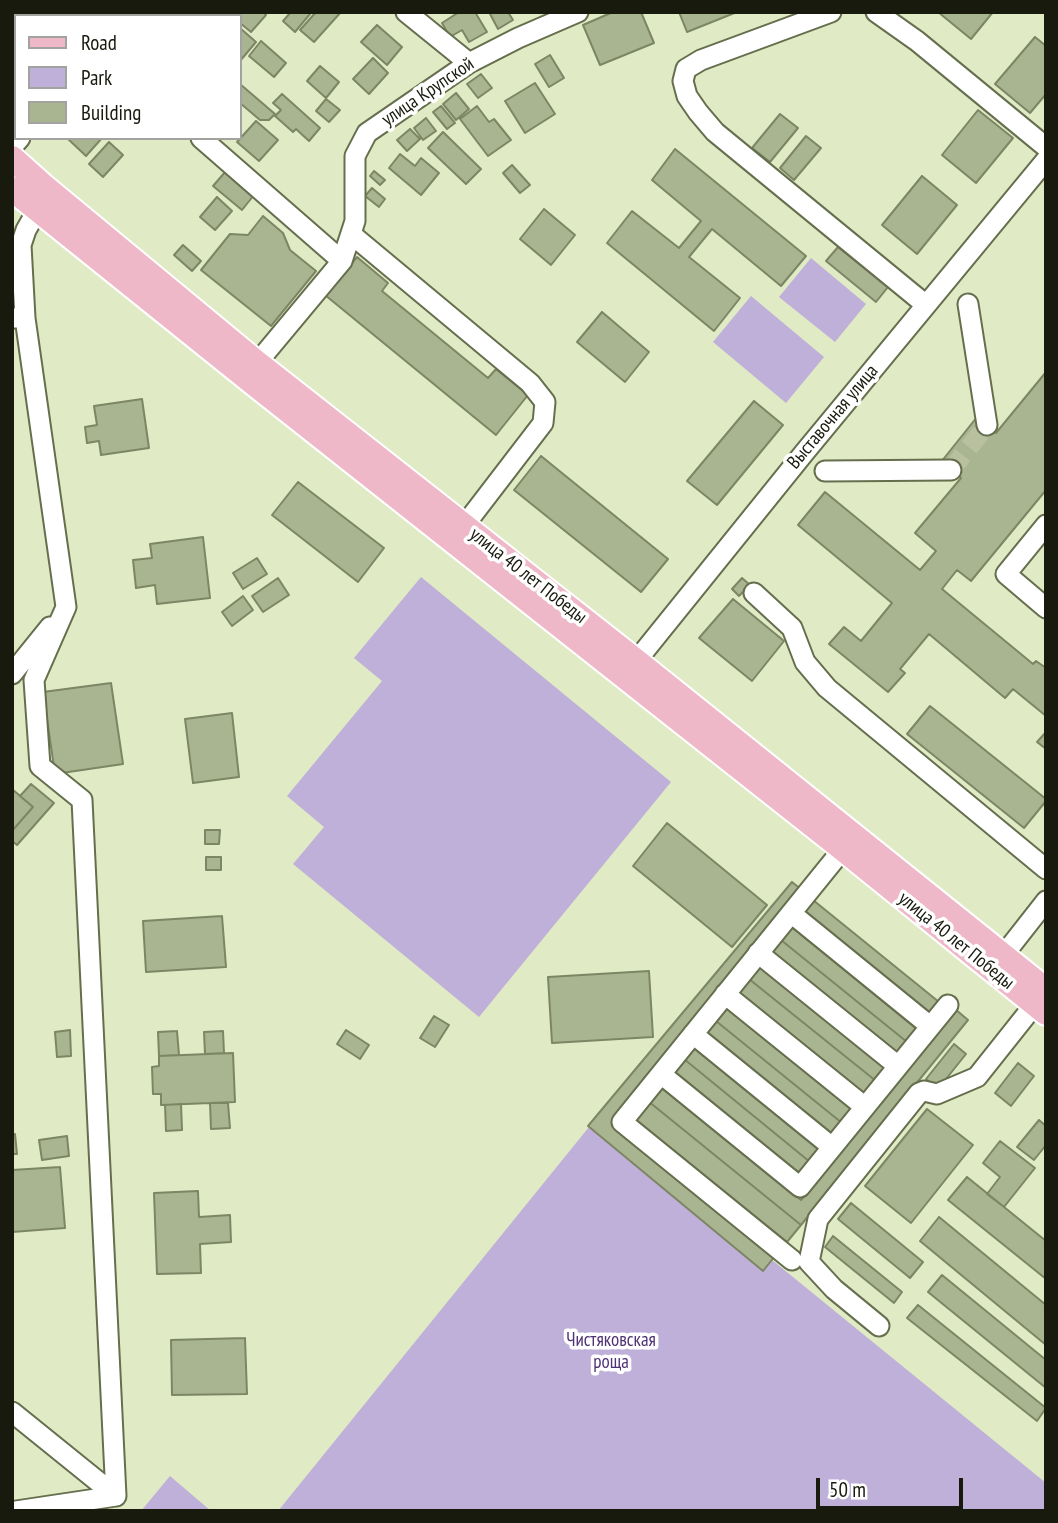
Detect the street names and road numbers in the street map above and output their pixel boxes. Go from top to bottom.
street label: улица Крупской [378,53,478,131]
street label: Выставочная улица [783,360,883,474]
street label: улица 40 лет Победы [465,523,591,629]
street label: улица 40 лет Победы [894,887,1018,995]

